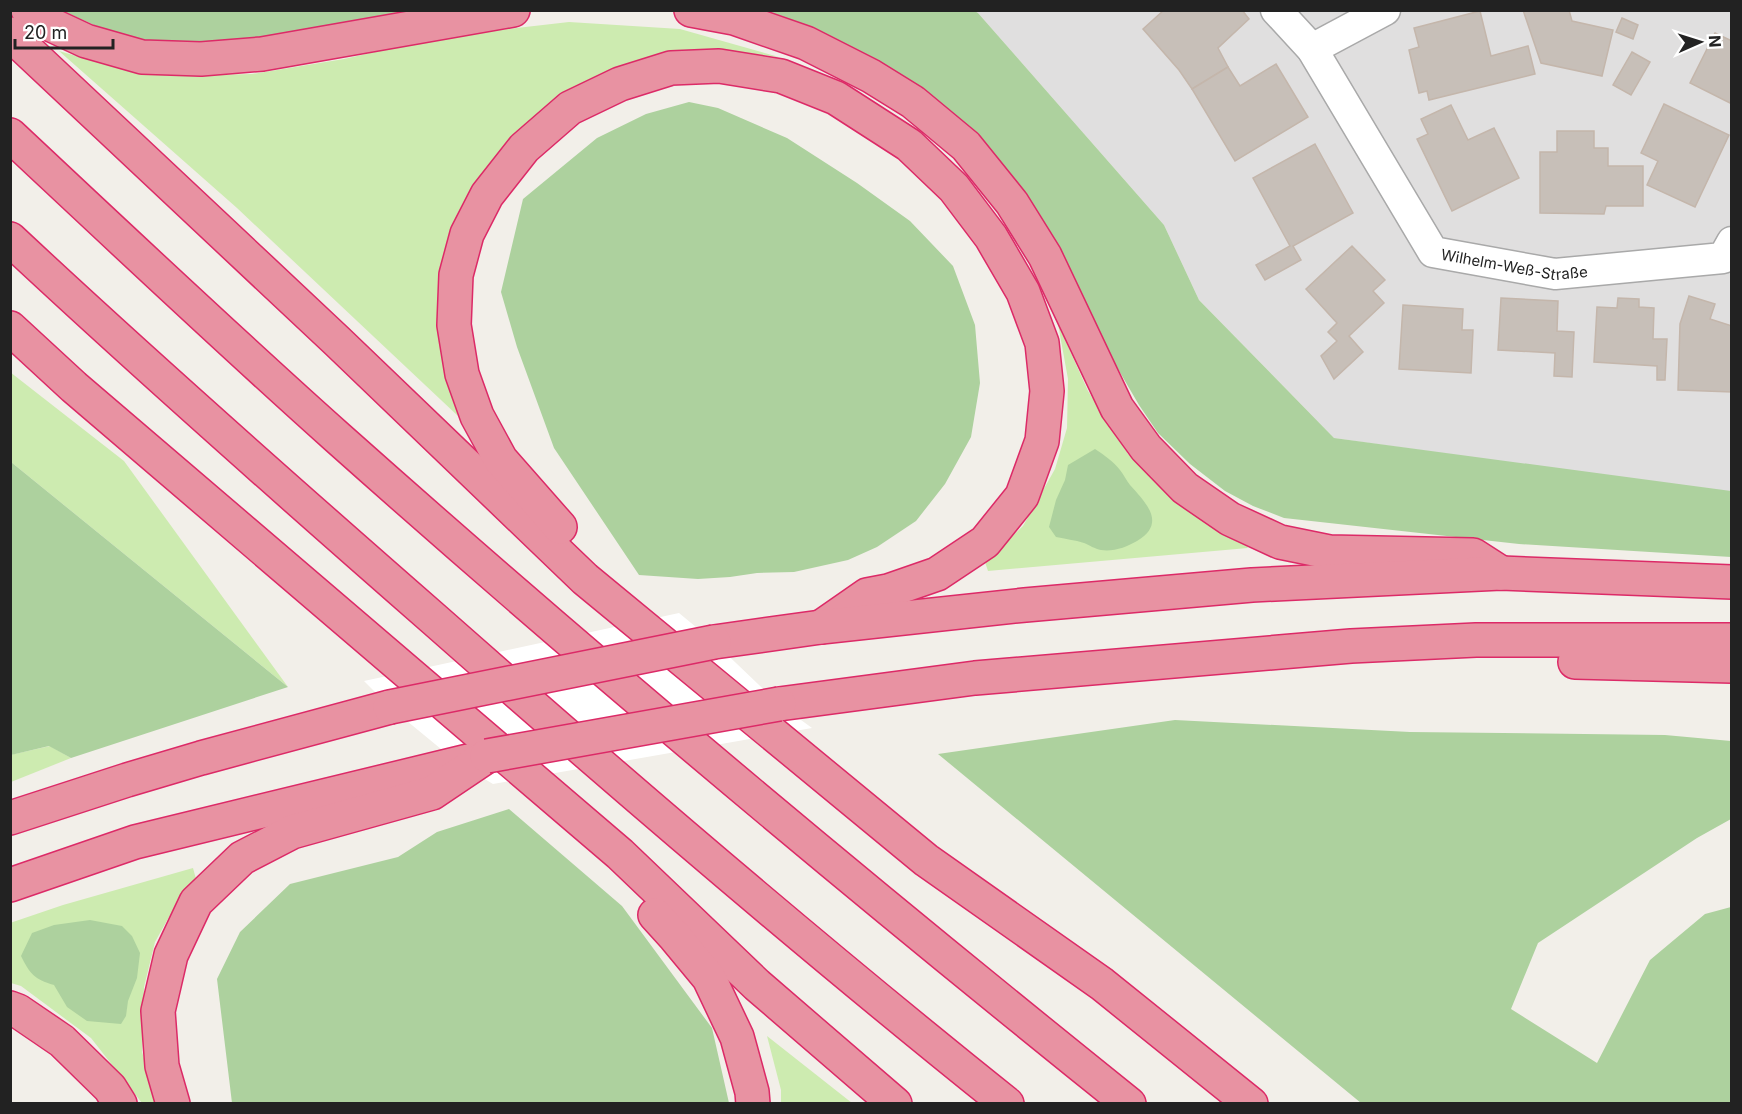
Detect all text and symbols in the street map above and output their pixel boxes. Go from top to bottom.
scale bar [15,12,112,50]
north arrow [1670,12,1730,72]
text: 20 m [24,22,67,43]
text: N [1705,35,1725,48]
street label: Wilhelm-Weß-Straße [1440,244,1588,283]

